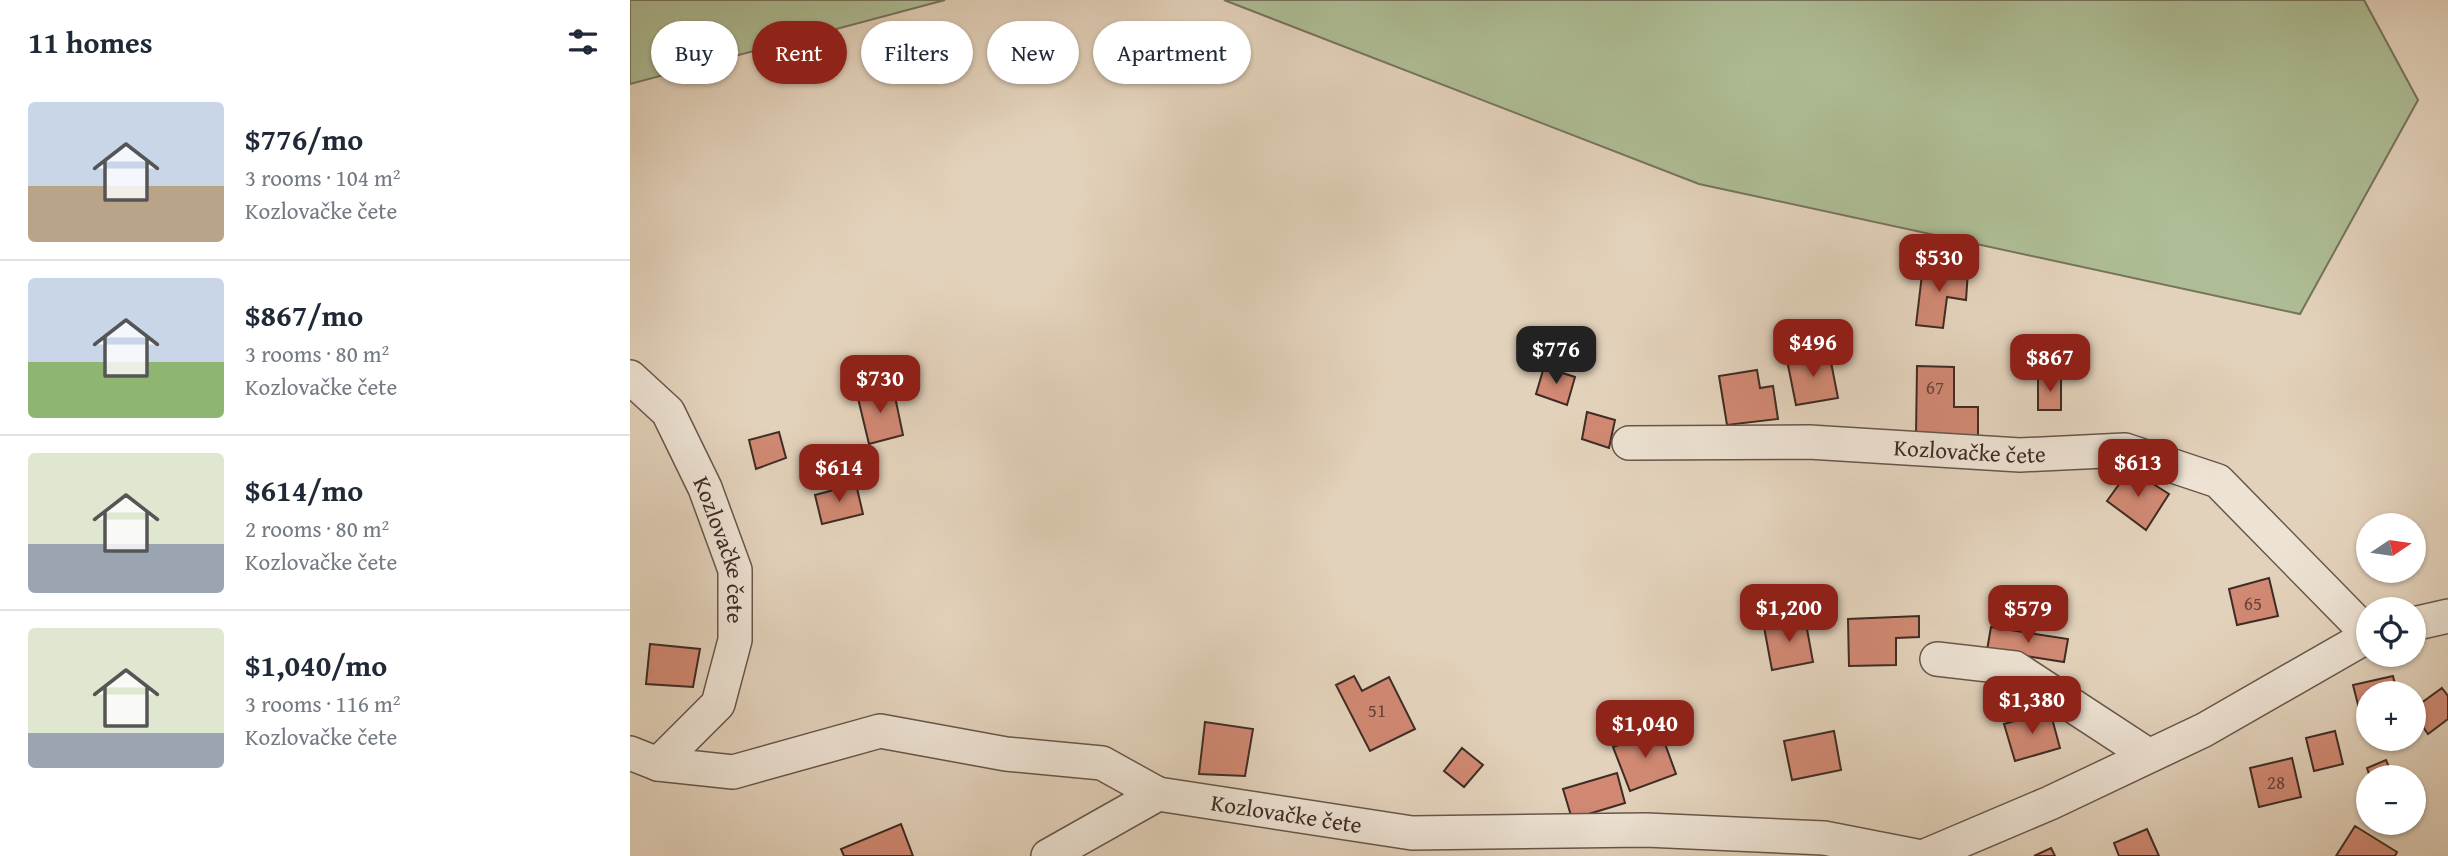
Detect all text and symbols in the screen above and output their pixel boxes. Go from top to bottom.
text: 11 homes [28,20,153,64]
chip: Buy [651,21,738,84]
chip: Rent [752,21,847,84]
chip: Filters [861,21,973,84]
chip: New [987,21,1079,84]
chip: Apartment [1093,21,1251,84]
icon: filters [564,23,602,61]
text: $776/mo [245,117,363,161]
icon: home [84,130,168,214]
text: 3 rooms · 104 m² [245,161,400,194]
text: Kozlovačke čete [245,194,397,227]
pin: $530 [1898,234,1980,294]
text: $530 [1915,240,1963,273]
text: $867/mo [245,293,363,337]
icon: home [84,306,168,390]
pin: $496 [1772,320,1854,379]
text: $496 [1789,325,1837,358]
pin: $776 [1515,326,1597,386]
text: $776 [1532,332,1580,365]
pin: $867 [2009,334,2091,394]
text: 3 rooms · 80 m² [245,337,389,370]
text: $867 [2026,340,2074,373]
pin: $730 [839,356,921,415]
text: $730 [856,361,904,394]
text: Kozlovačke čete [245,370,397,403]
house number: 67 [1926,373,1944,401]
street label: Kozlovačke čete [1893,430,2046,471]
pin: $613 [2097,440,2179,499]
pin: $614 [798,444,880,504]
text: $613 [2114,445,2162,478]
text: $614 [815,450,863,483]
text: $614/mo [245,468,363,512]
street label: Kozlovačke čete [686,470,752,624]
icon: home [84,481,168,565]
text: 2 rooms · 80 m² [245,512,389,545]
north arrow [2356,513,2426,583]
map controls [2356,513,2426,835]
text: Kozlovačke čete [245,545,397,578]
pin: $1,200 [1732,584,1846,644]
pin: $579 [1987,586,2069,645]
house number: 65 [2244,589,2262,617]
text: $1,200 [1756,590,1822,623]
text: $579 [2004,591,2052,624]
button: locate [2356,597,2426,667]
text: $1,040/mo [245,643,387,687]
icon: home [84,656,168,740]
pin: $1,380 [1975,676,2089,736]
button: + [2356,681,2426,751]
text: $1,380 [1999,682,2065,715]
text: 3 rooms · 116 m² [245,687,400,720]
house number: 51 [1368,696,1386,724]
pin: $1,040 [1588,700,1702,760]
text: $1,040 [1612,706,1678,739]
text: Kozlovačke čete [245,720,397,753]
button: − [2356,765,2426,835]
house number: 28 [2267,768,2285,796]
street label: Kozlovačke čete [1209,785,1364,841]

